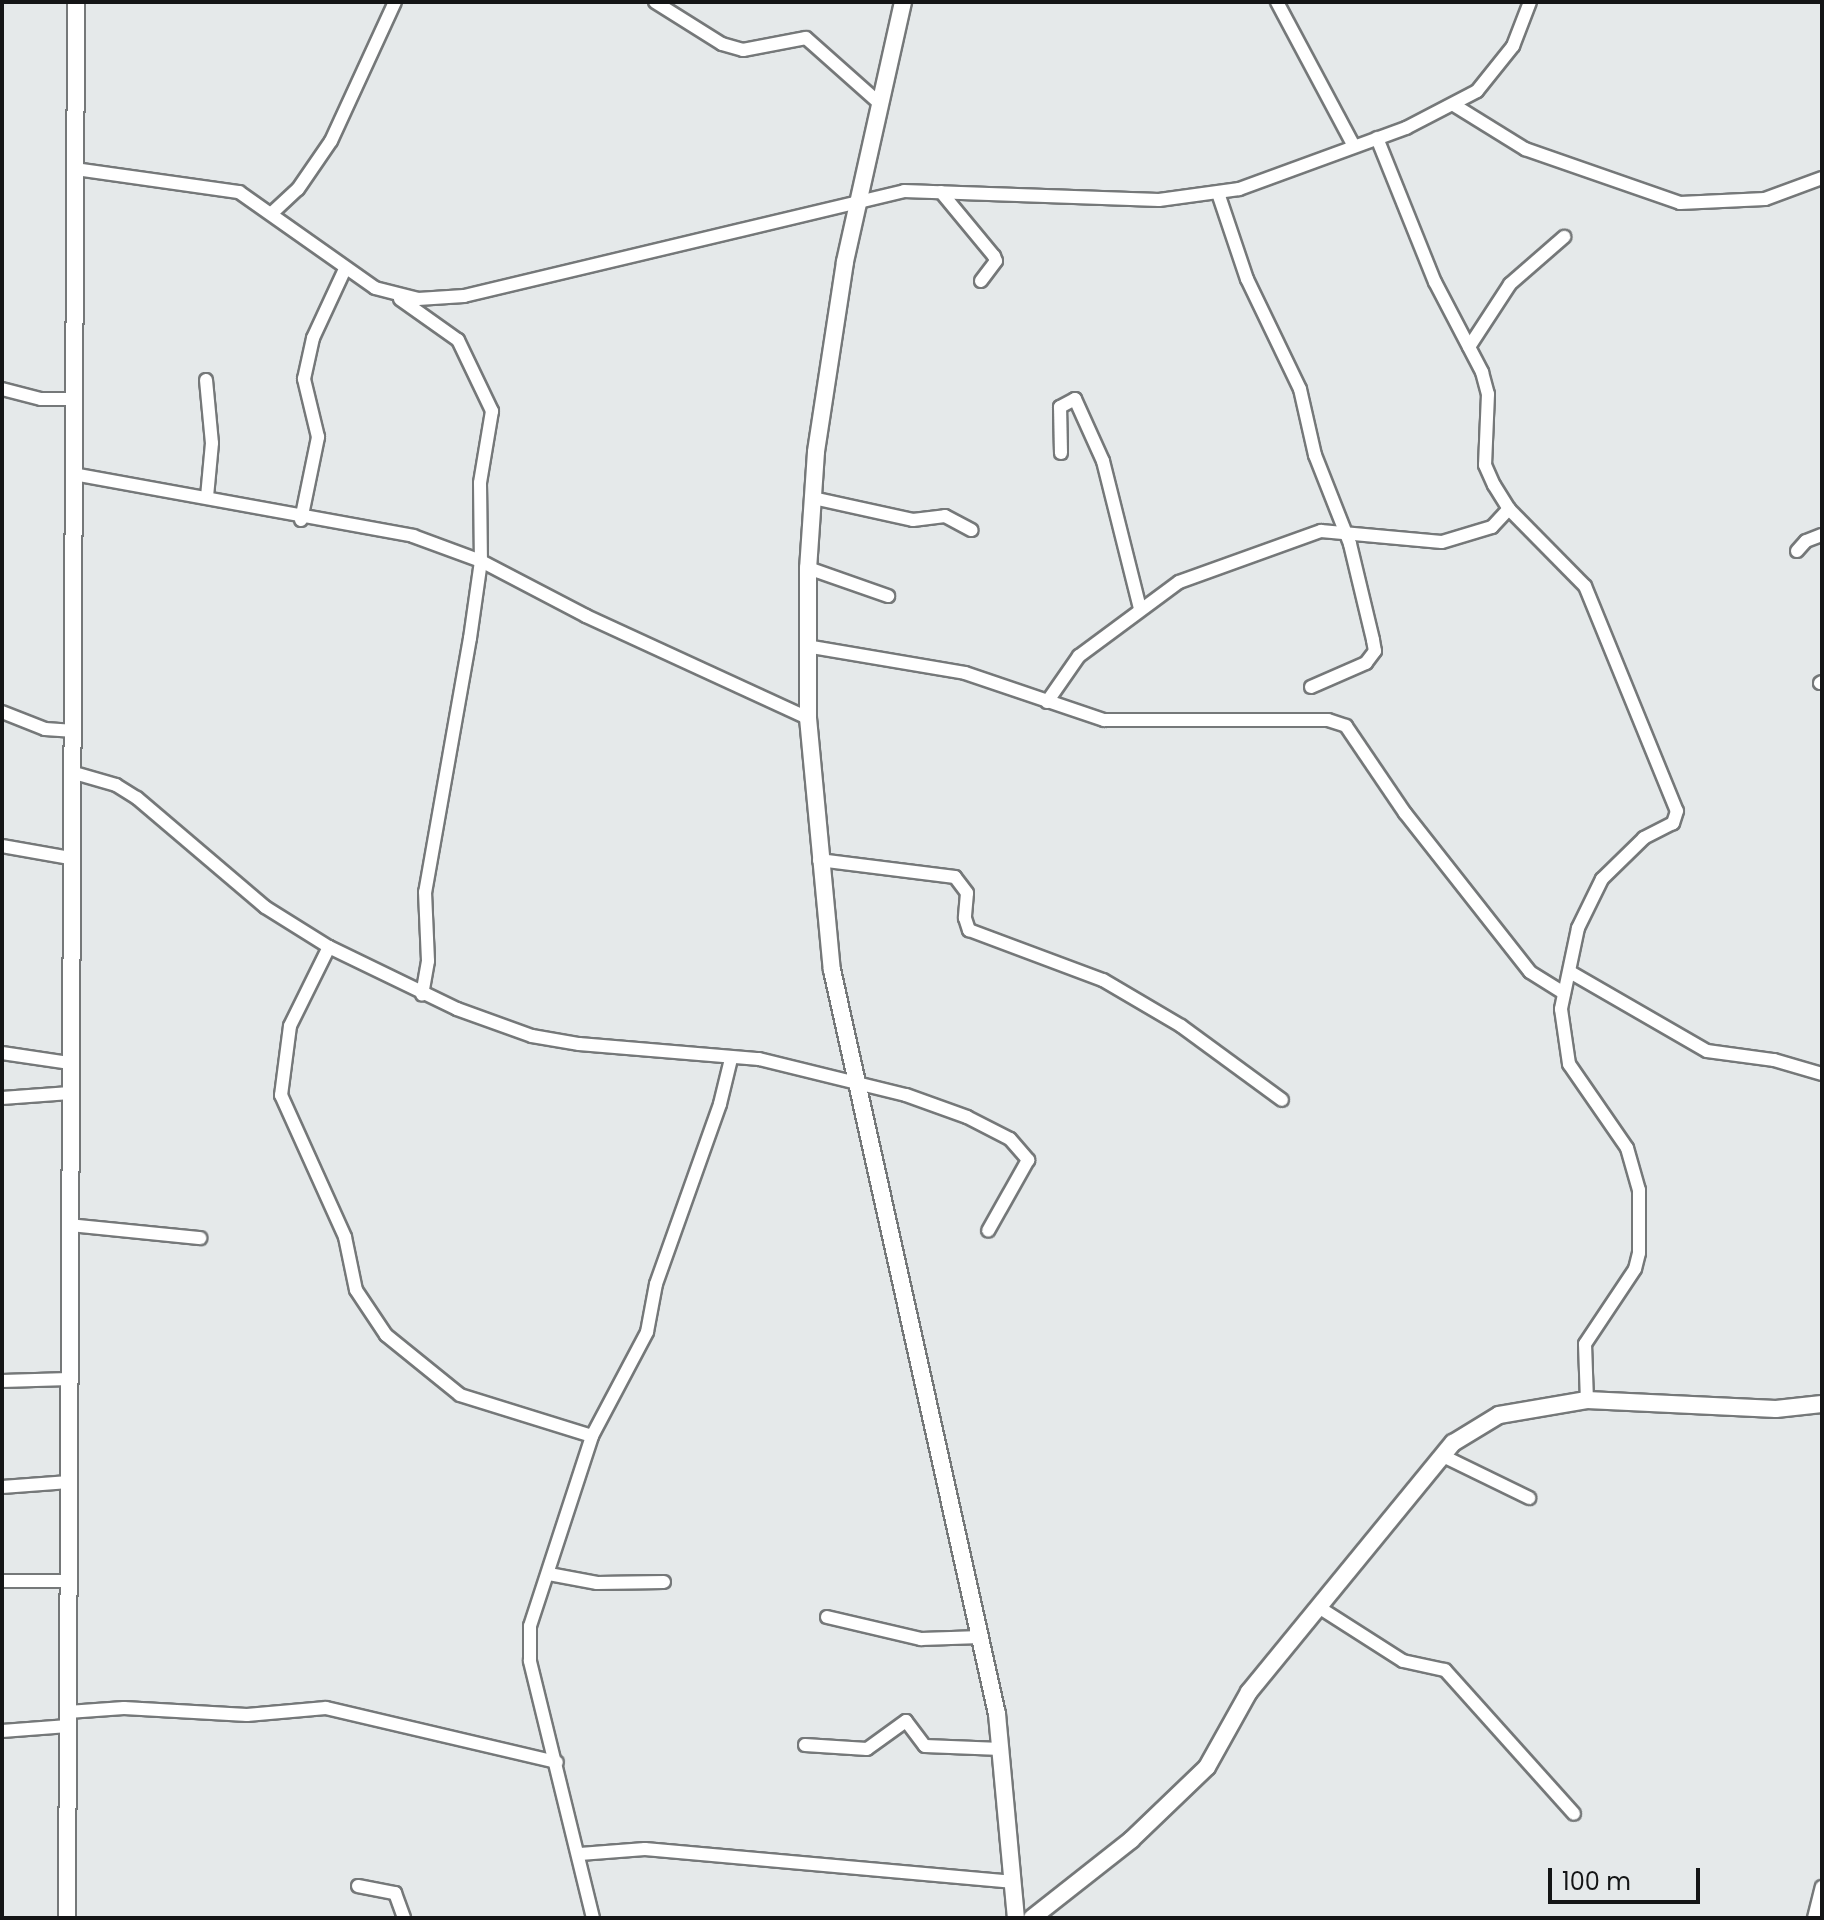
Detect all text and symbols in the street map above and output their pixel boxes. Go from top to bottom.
scale bar [1552,1852,1704,1902]
text: 100 m [1562,1865,1631,1898]

